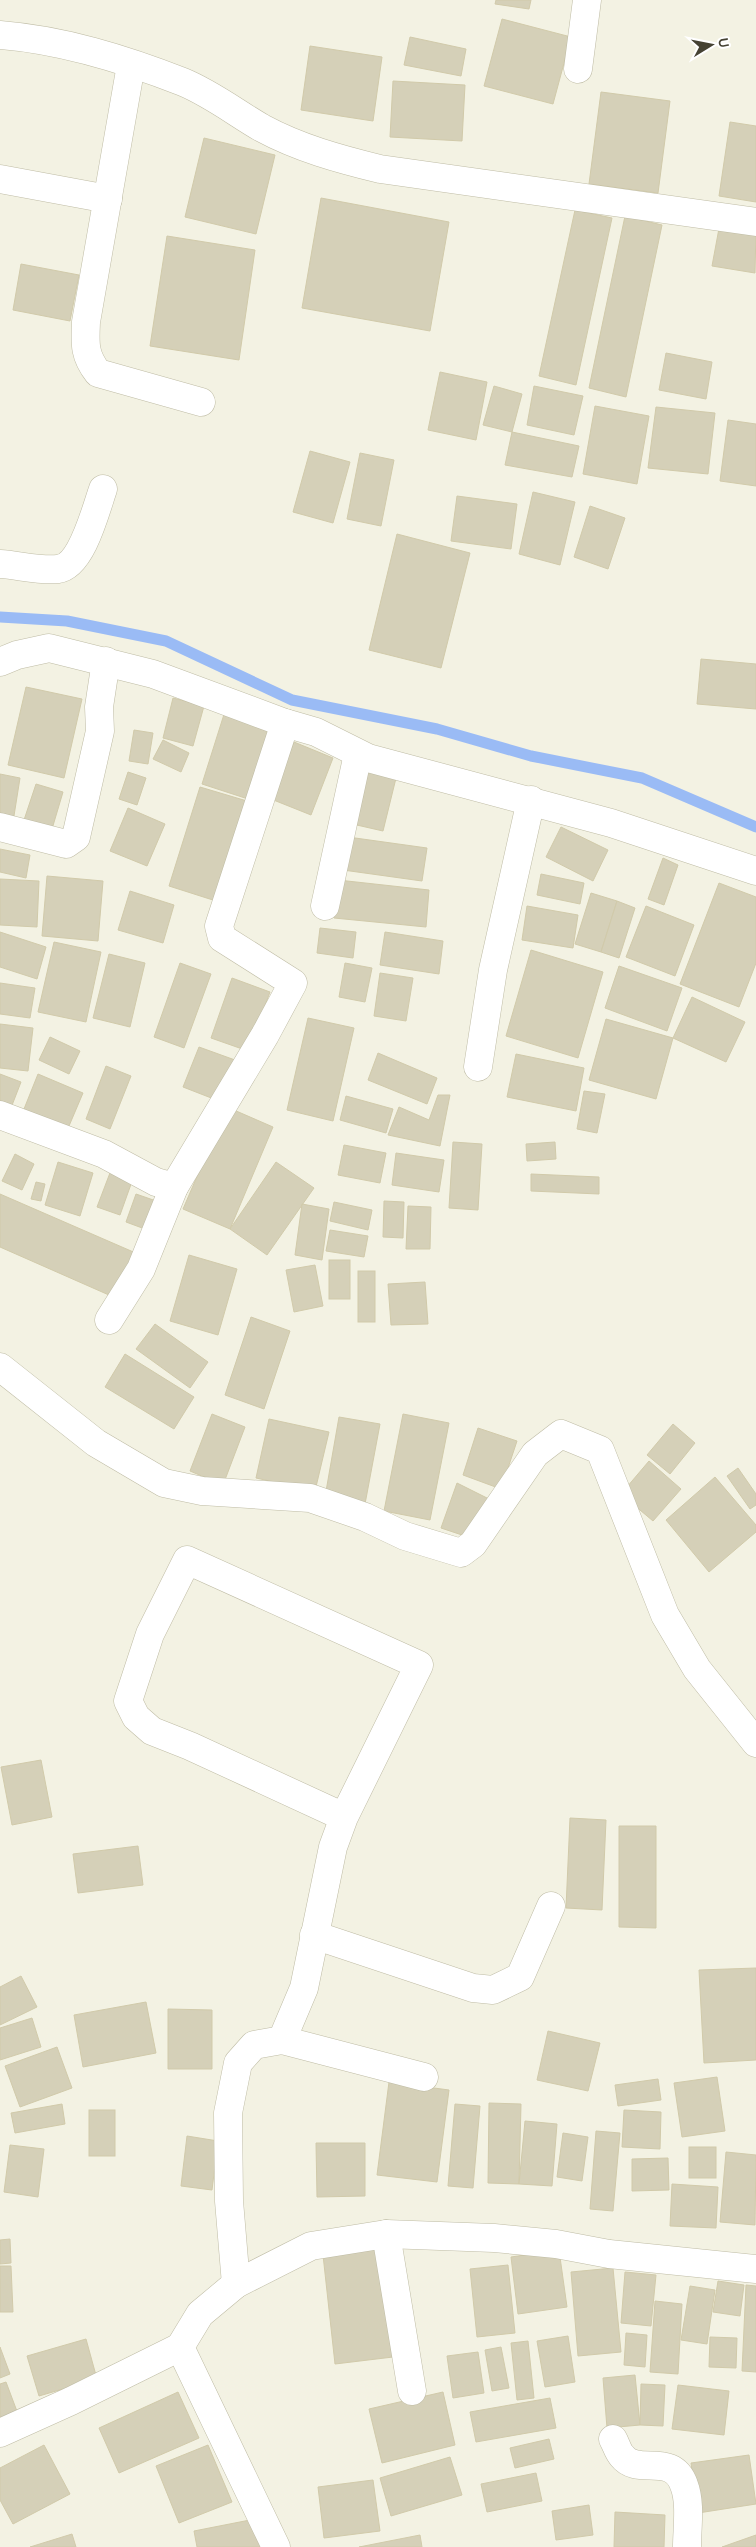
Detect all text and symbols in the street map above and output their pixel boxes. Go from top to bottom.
north arrow [686,20,736,70]
text: U [714,36,734,49]

